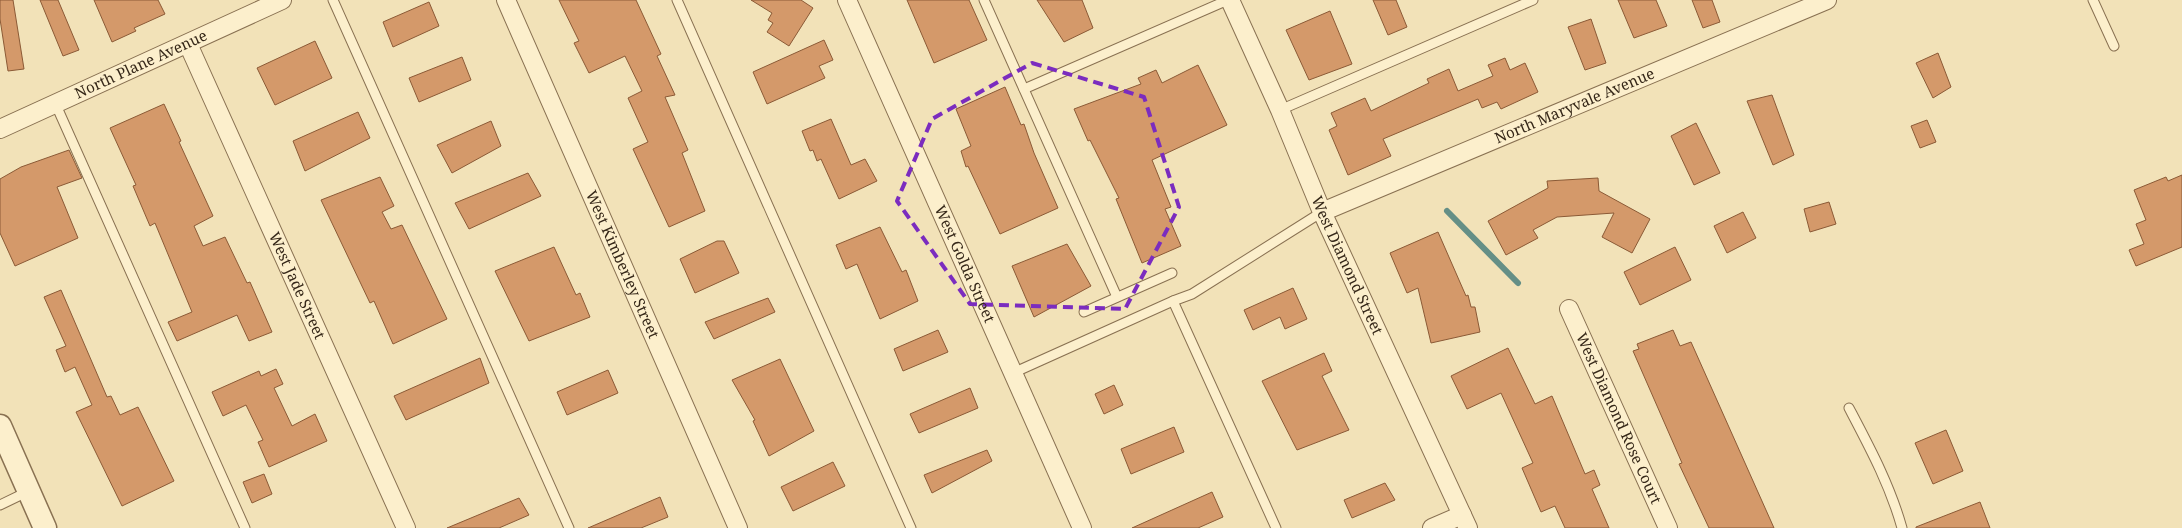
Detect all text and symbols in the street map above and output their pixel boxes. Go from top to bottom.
street label: North Plane Avenue [71,25,210,103]
street label: North Maryvale Avenue [1491,63,1657,147]
street label: West Kimberley Street [582,187,664,341]
street label: West Diamond Street [1307,193,1388,338]
street label: West Golda Street [931,202,1000,325]
street label: West Jade Street [265,228,331,342]
street label: West Diamond Rose Court [1572,329,1667,507]

